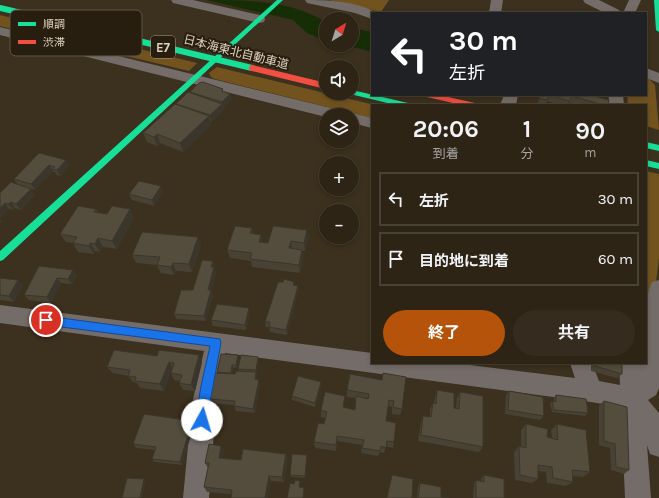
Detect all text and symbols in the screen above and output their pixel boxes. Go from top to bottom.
legend [10,10,142,56]
north arrow [319,12,359,52]
map controls [319,12,359,244]
text: 順調 [43,18,65,31]
text: 30 m [449,24,518,57]
icon: left [383,28,435,80]
street label: 日本海東北自動車道 [182,32,290,72]
text: 渋滞 [43,36,65,49]
road number: E7 [151,36,175,58]
button: sound [319,60,359,100]
text: 左折 [449,62,485,84]
button: layers [319,108,359,148]
text: 20:06 [413,115,479,143]
text: 1 [523,115,531,143]
text: 90 [575,117,605,145]
text: m [584,145,596,160]
text: 到着 [433,146,459,161]
text: 分 [521,146,534,161]
button: + [319,156,359,196]
icon: left [385,188,407,210]
text: 30 m [598,190,633,208]
text: 左折 [419,192,449,210]
button: − [319,204,359,244]
icon: arrive [385,248,407,270]
text: 60 m [598,250,633,268]
text: 目的地に到着 [419,252,509,270]
pin [29,303,63,337]
icon: arrive [35,309,57,331]
button: 終了 [383,310,505,356]
button: 共有 [513,310,635,356]
position arrow [181,399,223,441]

